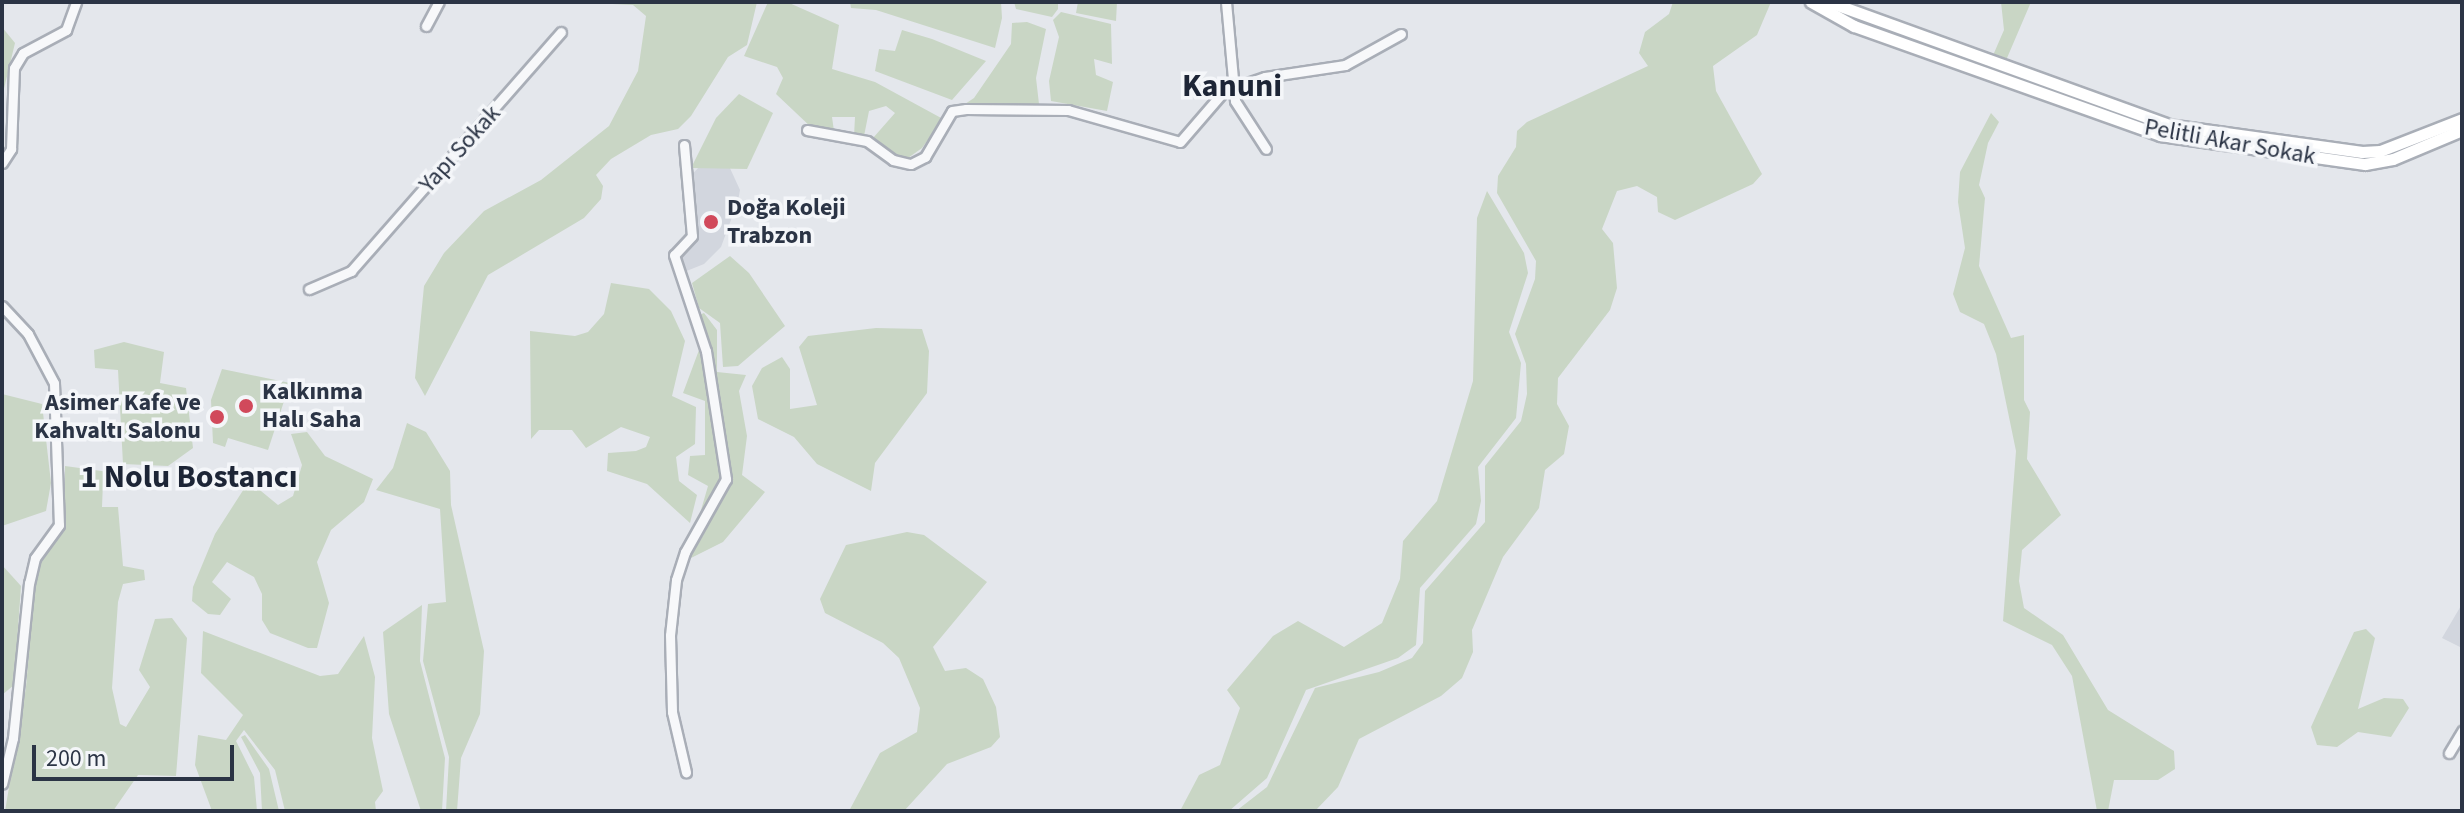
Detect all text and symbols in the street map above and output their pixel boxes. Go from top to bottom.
district label: Kanuni [1182,67,1282,105]
street label: Yapı Sokak [413,99,507,199]
street label: Pelitli Akar Sokak [2142,113,2318,171]
place label: Doğa Koleji Trabzon [727,194,846,250]
marker: Doğa Koleji Trabzon [702,213,720,231]
place label: Kalkınma Halı Saha [262,378,363,434]
place label: Asimer Kafe ve Kahvaltı Salonu [34,389,201,445]
marker: Kalkınma Halı Saha [237,397,255,415]
marker: Asimer Kafe ve Kahvaltı Salonu [208,408,226,426]
district label: 1 Nolu Bostancı [80,458,298,496]
scale bar [36,729,238,779]
text: 200 m [46,741,106,776]

